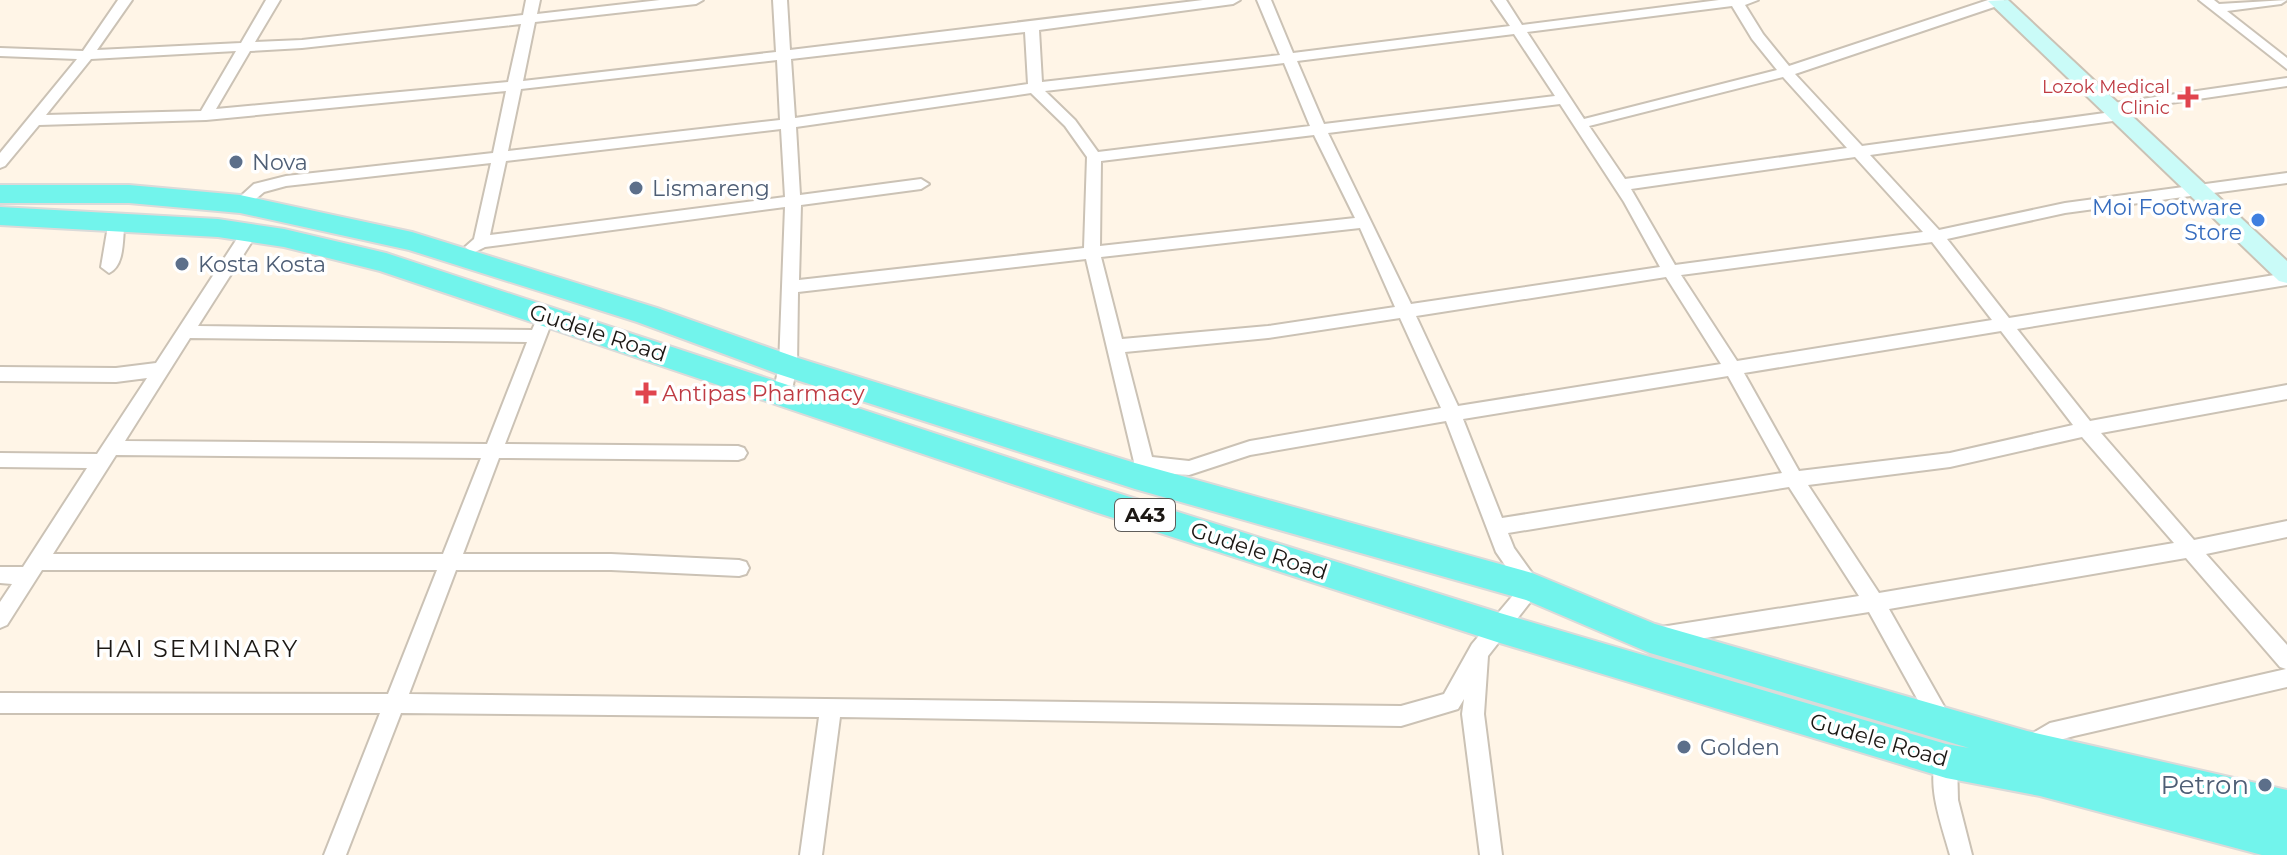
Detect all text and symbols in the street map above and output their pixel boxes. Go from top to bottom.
place label: Lozok Medical Clinic [2042,76,2170,119]
marker: Lozok Medical Clinic [2177,86,2199,108]
place label: Nova [252,149,308,176]
marker: Nova [227,153,245,171]
place label: Lismareng [652,175,770,202]
marker: Lismareng [627,179,645,197]
place label: Moi Footware Store [2092,194,2242,246]
marker: Moi Footware Store [2249,211,2267,229]
place label: Kosta Kosta [198,251,326,278]
marker: Kosta Kosta [173,255,191,273]
street label: Gudele Road [526,298,670,368]
place label: Antipas Pharmacy [662,380,865,407]
marker: Antipas Pharmacy [637,384,655,402]
road number: A43 [1115,499,1175,531]
street label: Gudele Road [1187,516,1331,586]
district label: HAI SEMINARY [95,634,299,663]
street label: Gudele Road [1807,707,1951,773]
place label: Golden [1700,734,1780,761]
marker: Golden [1675,738,1693,756]
place label: Petron [2160,769,2249,801]
marker: Petron [2256,776,2274,794]

